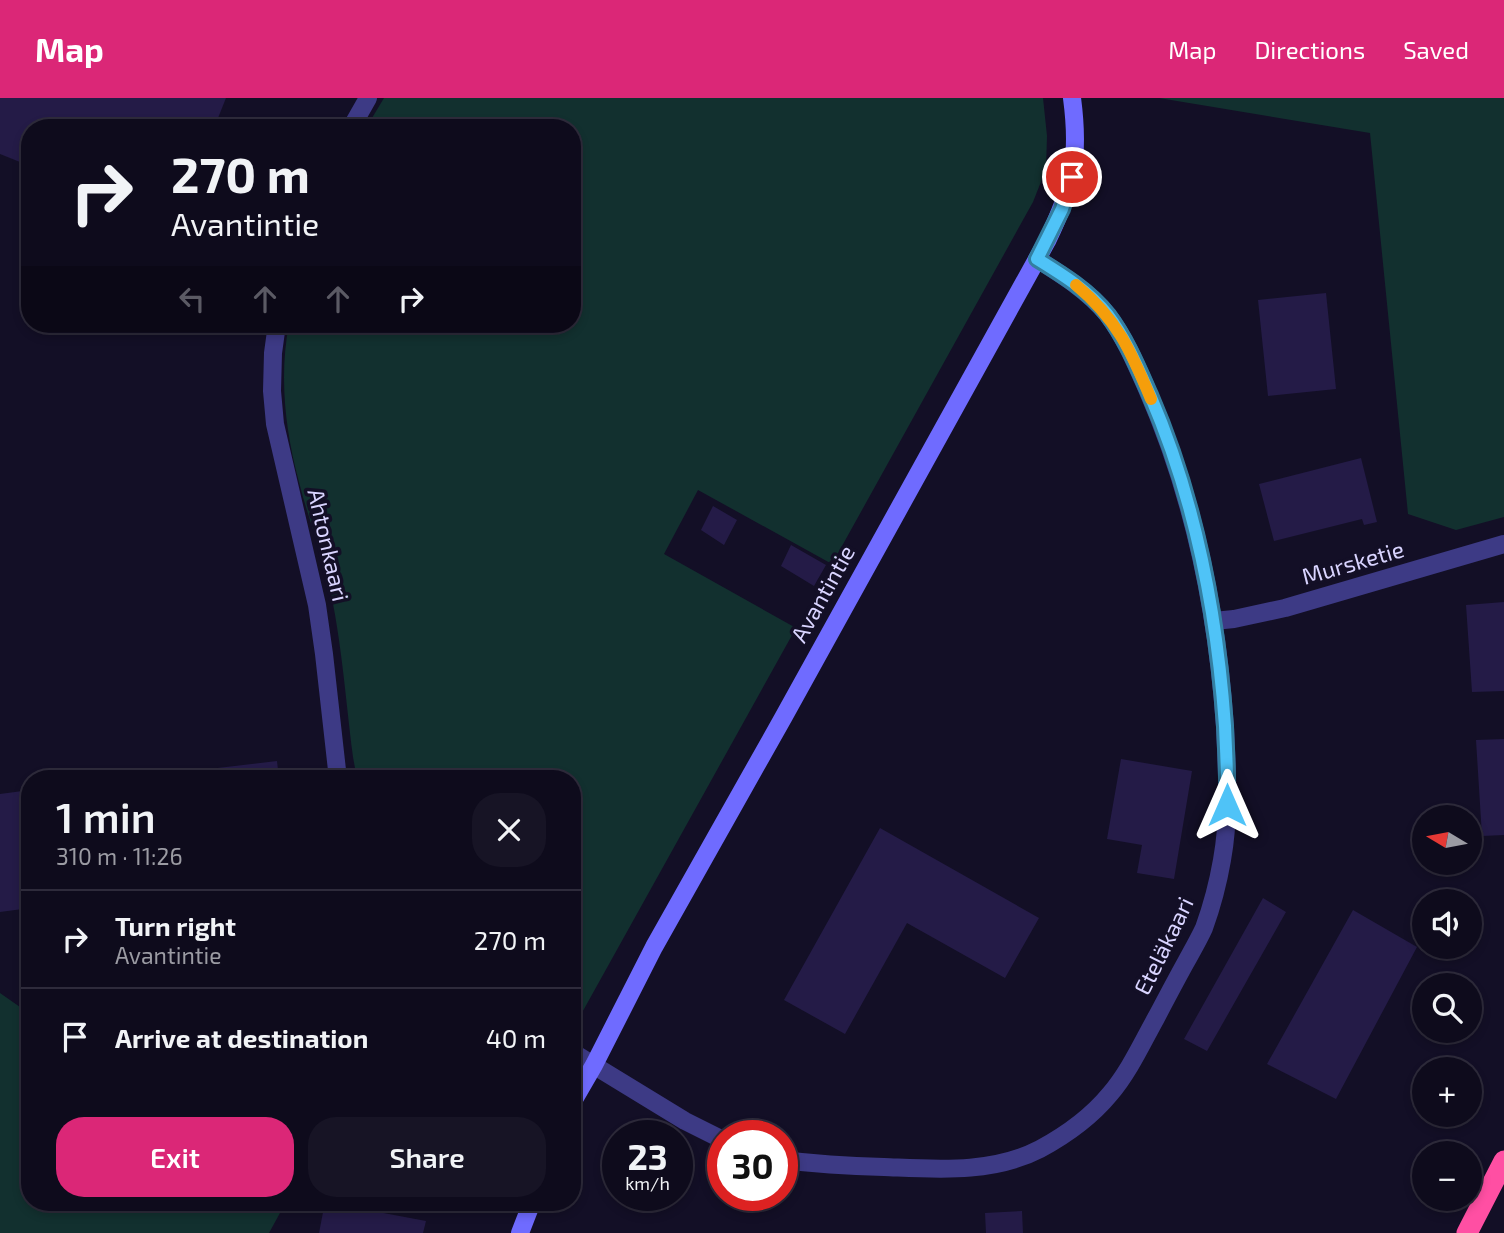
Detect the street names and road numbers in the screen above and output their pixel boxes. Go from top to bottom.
street label: Ahtonkaari [302,486,356,604]
street label: Mursketie [1299,534,1407,590]
street label: Avantintie [784,540,860,647]
street label: Eteläkaari [1127,892,1199,999]

